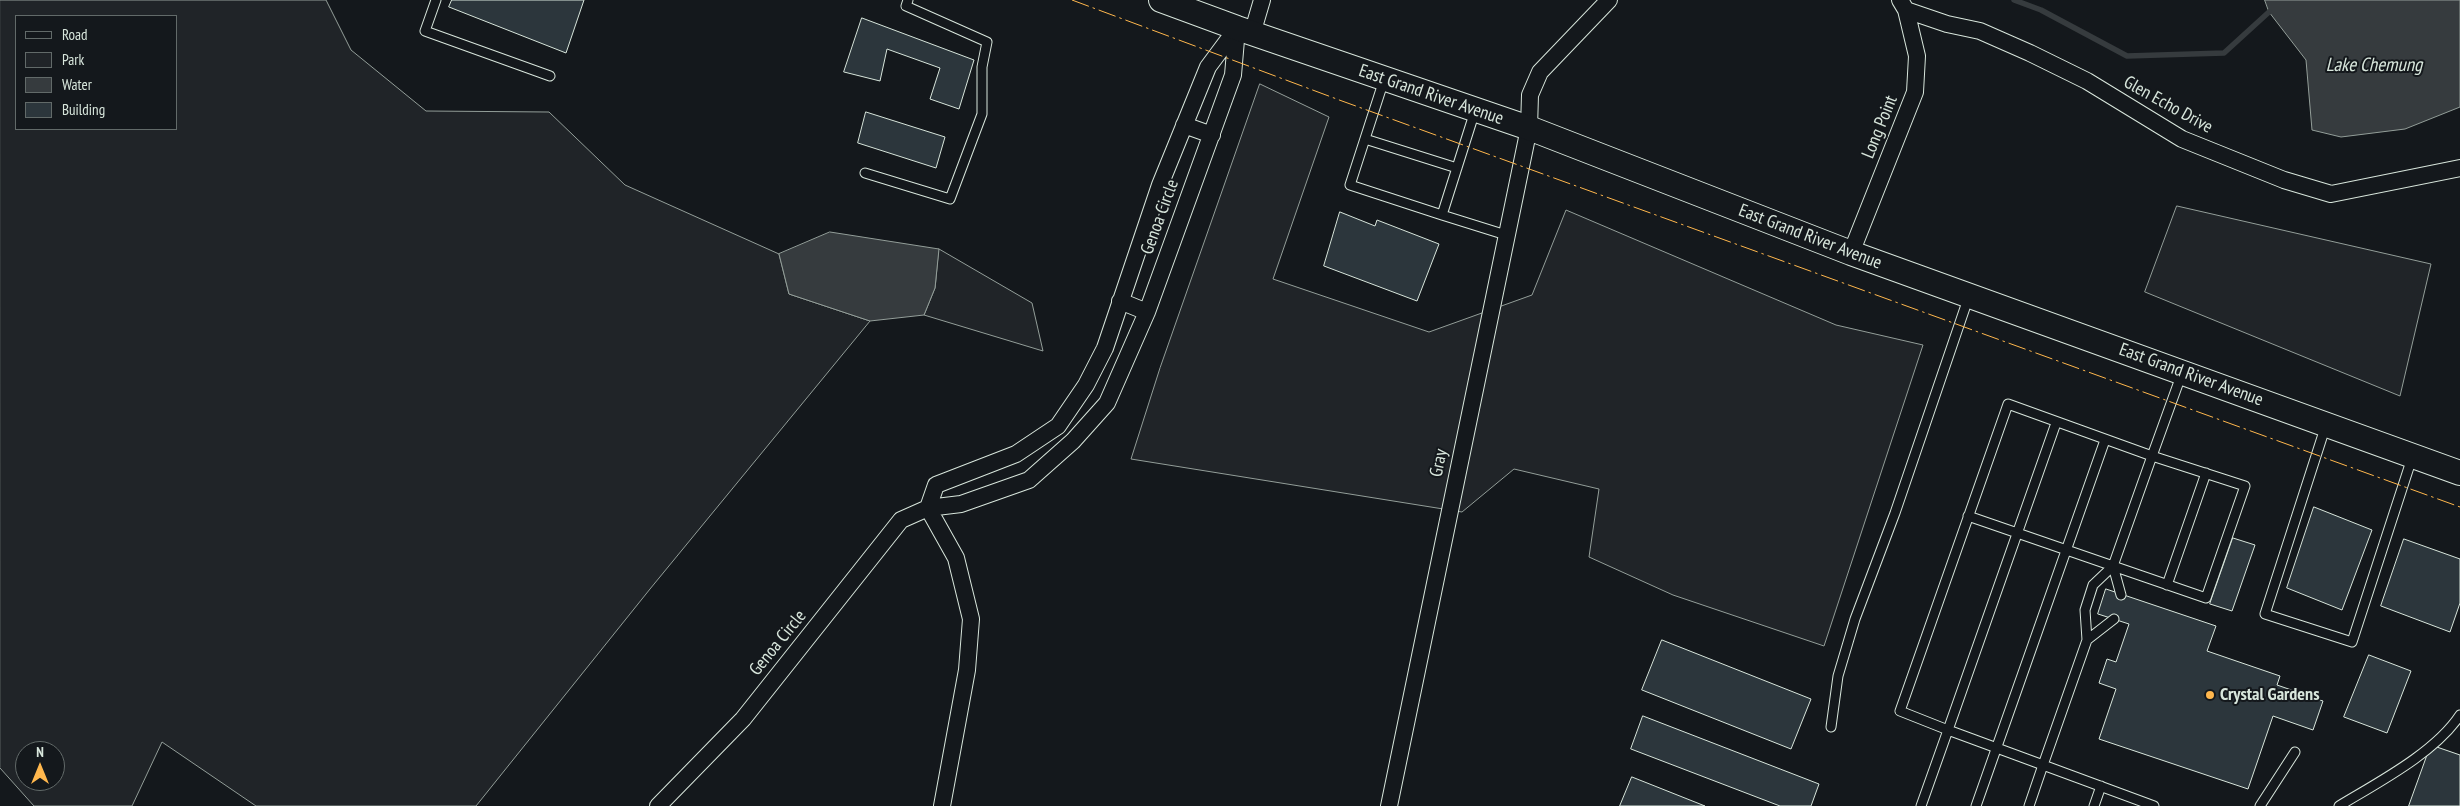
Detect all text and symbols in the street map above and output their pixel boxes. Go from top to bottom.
legend [15,15,178,130]
text: Road [62,25,88,44]
text: Park [62,50,84,69]
water label: Lake Chemung [2326,55,2422,77]
street label: East Grand River Avenue [1356,60,1506,130]
street label: Glen Echo Drive [2120,72,2216,138]
text: Water [62,75,92,94]
street label: Long Point [1858,92,1902,162]
text: Building [62,100,105,119]
street label: Genoa Circle [1136,177,1184,257]
street label: East Grand River Avenue [1735,200,1885,274]
street label: East Grand River Avenue [2116,339,2266,411]
street label: Gray [1426,447,1452,479]
street label: Genoa Circle [745,606,811,680]
place label: Crystal Gardens [2220,684,2319,706]
marker: Crystal Gardens [2204,689,2216,701]
north arrow [15,741,65,791]
text: N [36,743,44,761]

